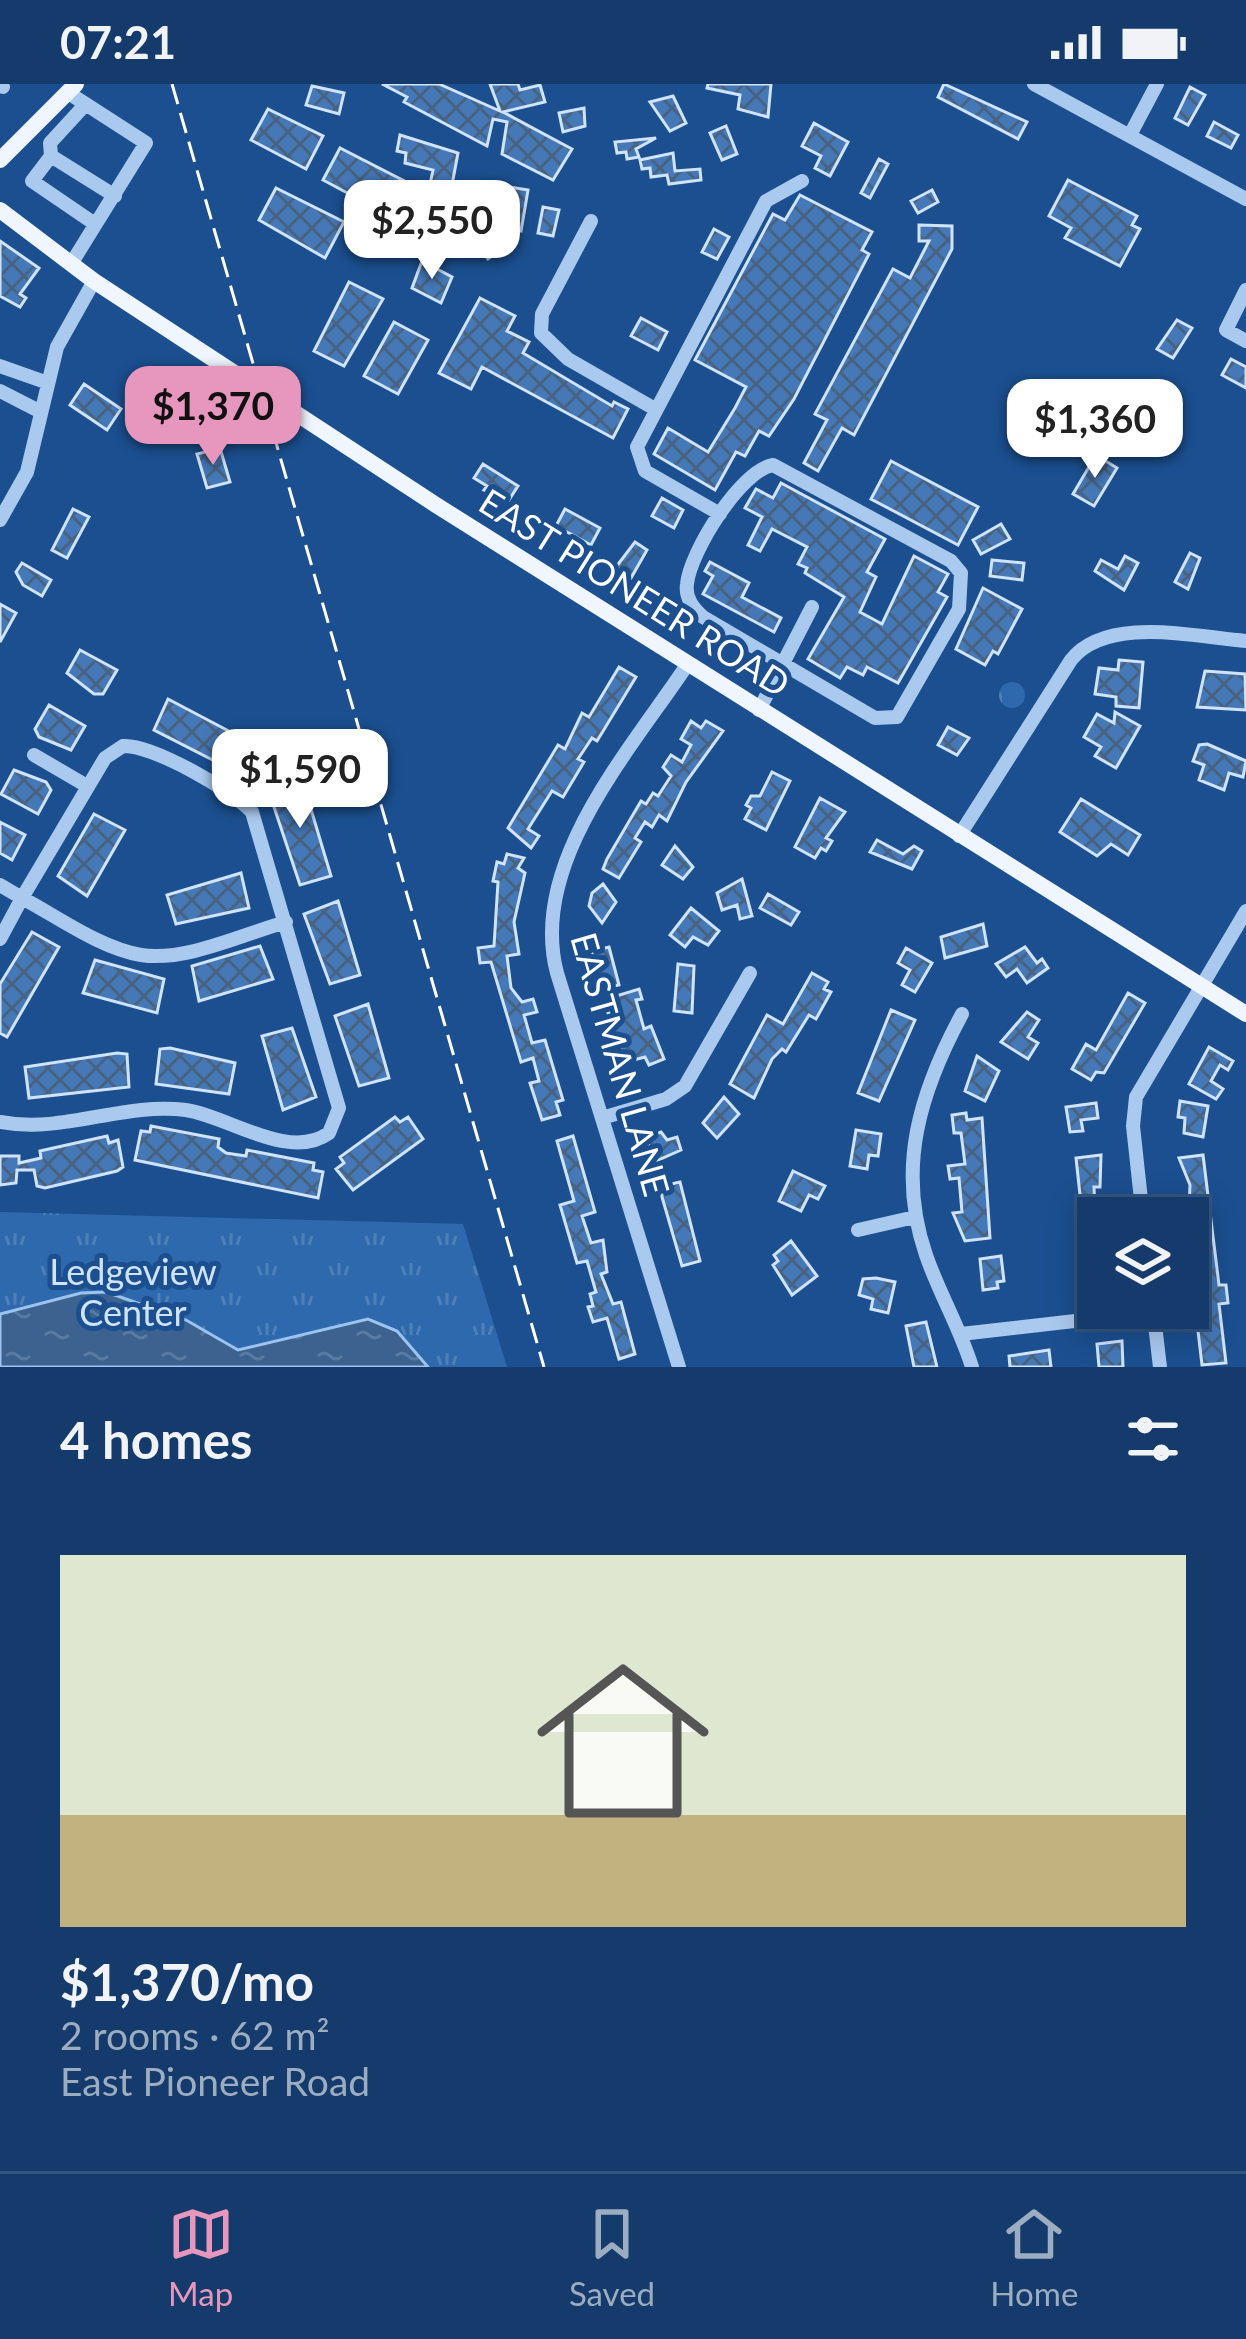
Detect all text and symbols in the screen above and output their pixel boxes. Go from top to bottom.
text: 07:21 [60,15,176,69]
pin: $2,550 [334,180,530,282]
text: $2,550 [371,196,493,242]
pin: $1,370 [115,366,311,468]
pin: $1,360 [997,379,1193,481]
text: $1,370 [152,382,274,428]
text: $1,360 [1034,395,1156,441]
street label: EAST PIONEER ROAD [472,479,798,705]
pin: $1,590 [202,729,398,831]
text: $1,590 [239,745,361,791]
street label: EASTMAN LANE [562,927,680,1201]
map controls [1077,1197,1209,1329]
button: layers [1077,1197,1209,1329]
park label: Ledgeview Center [49,1249,217,1334]
icon: filters [1120,1406,1186,1472]
text: 4 homes [60,1409,252,1470]
icon: home [515,1633,731,1849]
text: $1,370/mo [60,1951,314,2012]
text: 2 rooms · 62 m² [60,2012,330,2058]
text: East Pioneer Road [60,2058,370,2104]
tab: Map [168,2201,234,2313]
tab: Saved [569,2201,655,2313]
tab: Home [990,2201,1078,2313]

